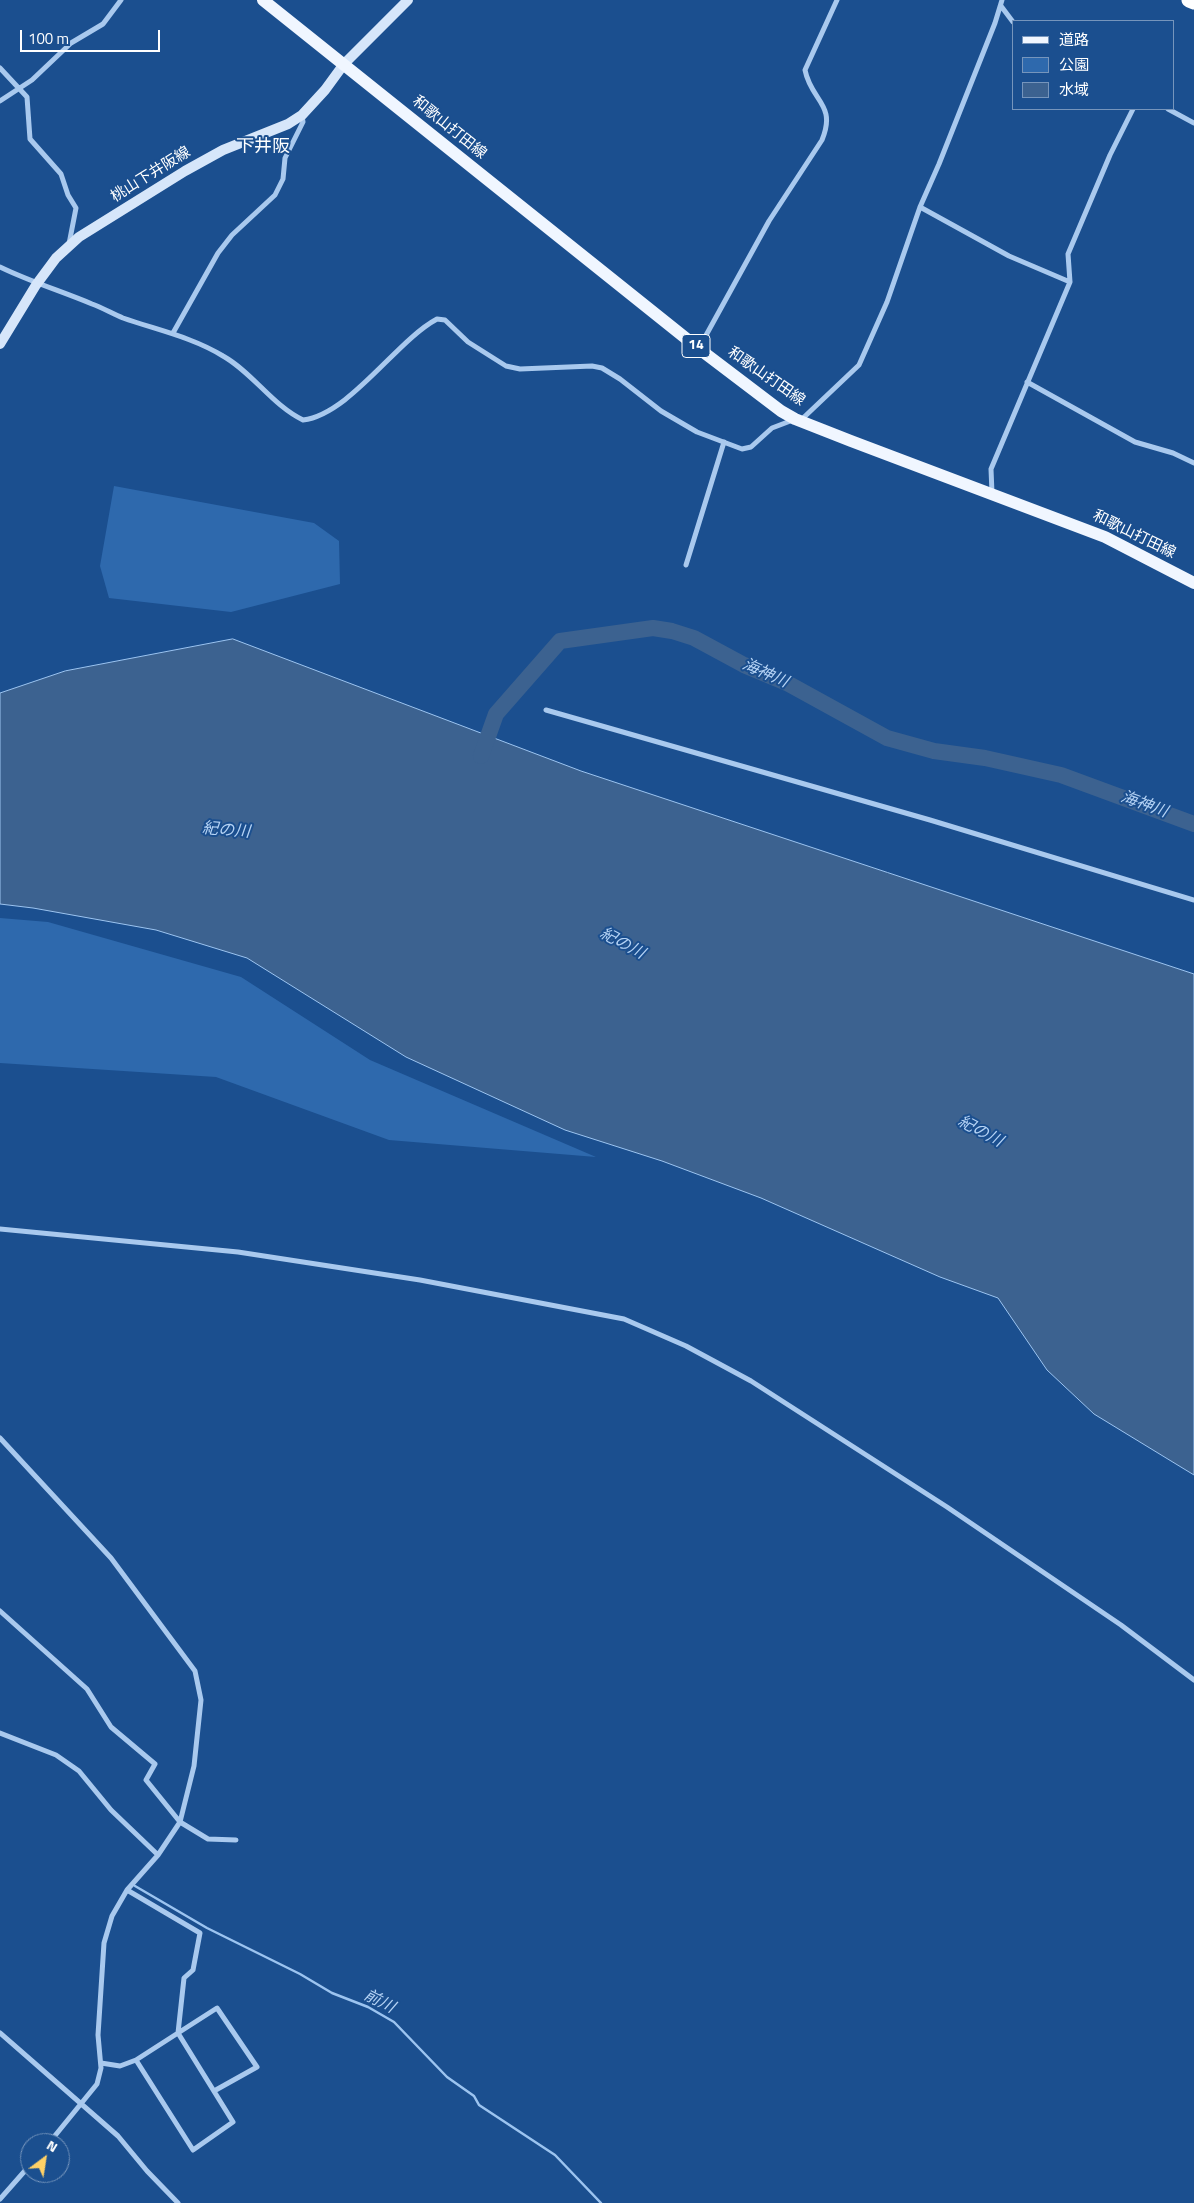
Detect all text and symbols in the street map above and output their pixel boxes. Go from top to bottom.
scale bar [22,20,162,52]
legend [1012,20,1174,110]
text: 100 m [28,27,69,50]
text: 道路 [1059,28,1089,51]
text: 公園 [1059,53,1089,76]
text: 水域 [1059,78,1089,101]
street label: 和歌山打田線 [408,93,490,163]
district label: 下井阪 [236,137,290,159]
street label: 桃山下井阪線 [108,144,194,206]
road number: 14 [682,334,710,358]
street label: 和歌山打田線 [724,344,808,410]
street label: 和歌山打田線 [1090,507,1178,563]
water label: 海神川 [739,655,791,693]
water label: 海神川 [1118,788,1170,822]
water label: 紀の川 [201,819,251,843]
water label: 紀の川 [596,924,648,964]
water label: 紀の川 [954,1112,1006,1152]
water label: 前川 [360,1986,398,2018]
north arrow [20,2133,70,2183]
text: N [43,2134,62,2157]

